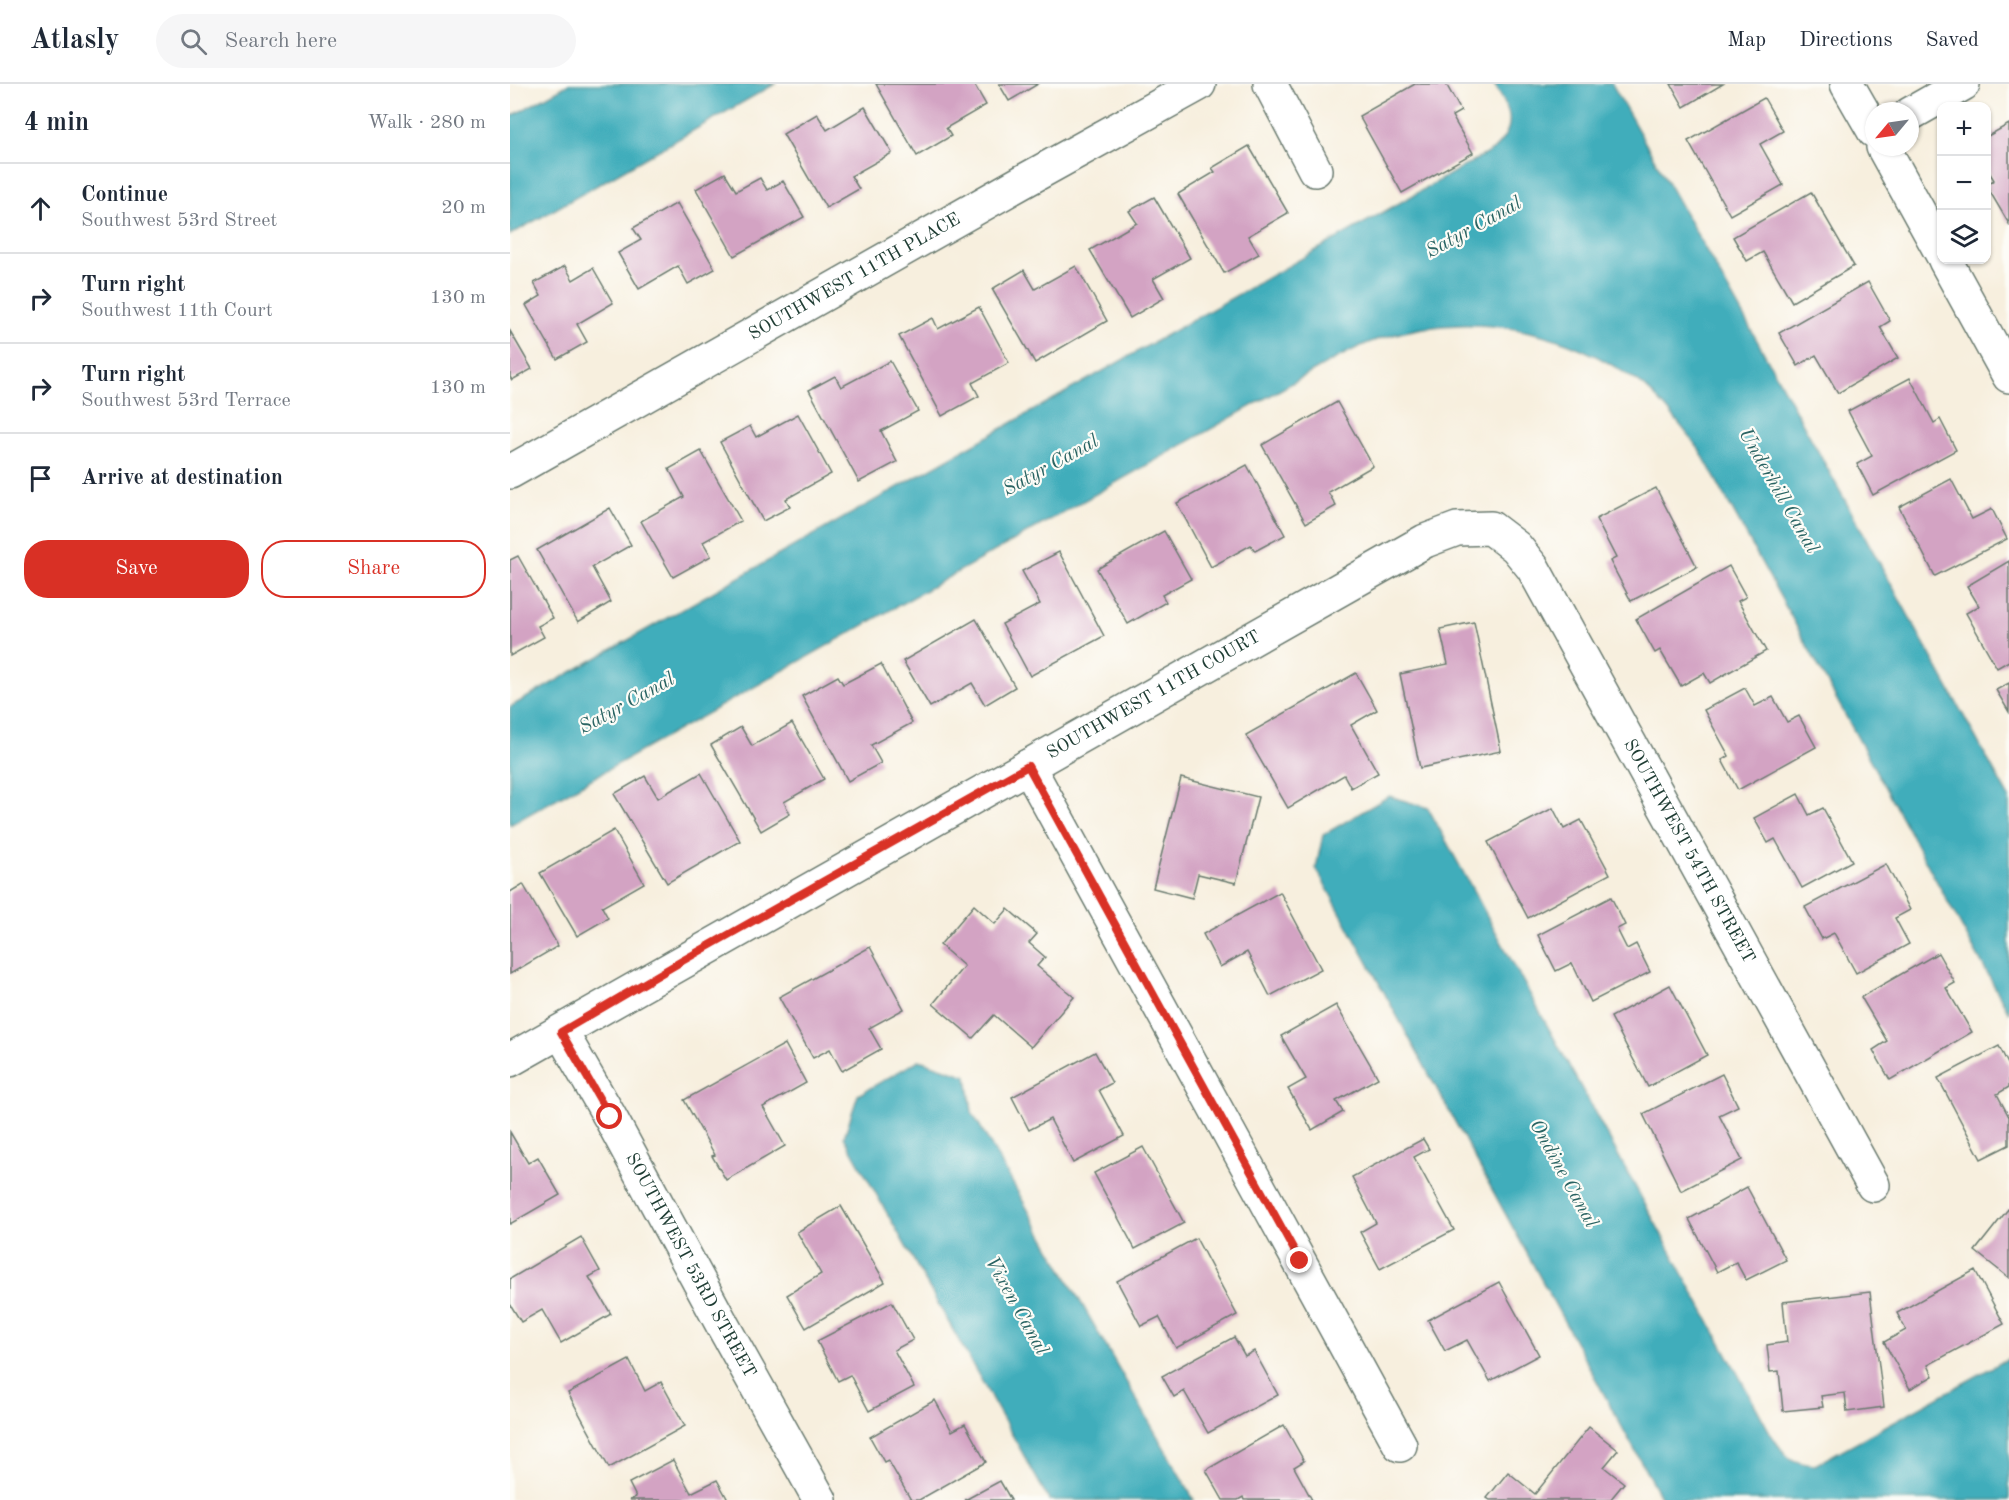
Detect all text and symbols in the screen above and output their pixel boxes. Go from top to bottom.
search box [156,14,576,68]
icon: search [177,25,210,58]
text: Atlasly [30,27,120,55]
text: Search here [225,30,337,52]
text: Map [1727,30,1766,51]
text: Directions [1799,30,1893,51]
text: Saved [1926,30,1979,51]
north arrow [1865,102,1919,156]
map controls [1937,102,1991,264]
button: + [1937,102,1991,156]
text: 4 min [24,110,89,136]
text: Walk · 280 m [367,113,486,133]
button: − [1937,156,1991,210]
text: Continue [81,184,168,206]
icon: ahead [24,192,57,225]
water label: Satyr Canal [1423,193,1525,262]
text: 20 m [441,198,486,218]
street label: SOUTHWEST 11TH PLACE [746,210,963,344]
button: layers [1937,210,1991,264]
text: Southwest 53rd Street [81,211,277,231]
text: Turn right [81,274,185,296]
icon: right [24,282,57,315]
text: 130 m [430,288,486,308]
text: Southwest 11th Court [81,301,273,321]
text: Turn right [81,364,185,386]
icon: right [24,372,57,405]
text: 130 m [430,378,486,398]
text: Southwest 53rd Terrace [81,391,291,411]
water label: Underhill Canal [1734,425,1822,557]
water label: Satyr Canal [1000,431,1102,500]
icon: arrive [24,462,57,495]
text: Arrive at destination [81,467,283,489]
button: Save [24,540,249,598]
button: Share [261,540,486,598]
street label: SOUTHWEST 11TH COURT [1044,627,1263,762]
water label: Satyr Canal [576,669,678,738]
street label: SOUTHWEST 54TH STREET [1620,736,1758,966]
route start [596,1103,622,1129]
water label: Ondine Canal [1525,1117,1601,1232]
street label: SOUTHWEST 53RD STREET [622,1150,759,1381]
route end [1286,1247,1312,1273]
water label: Vixen Canal [981,1253,1051,1359]

